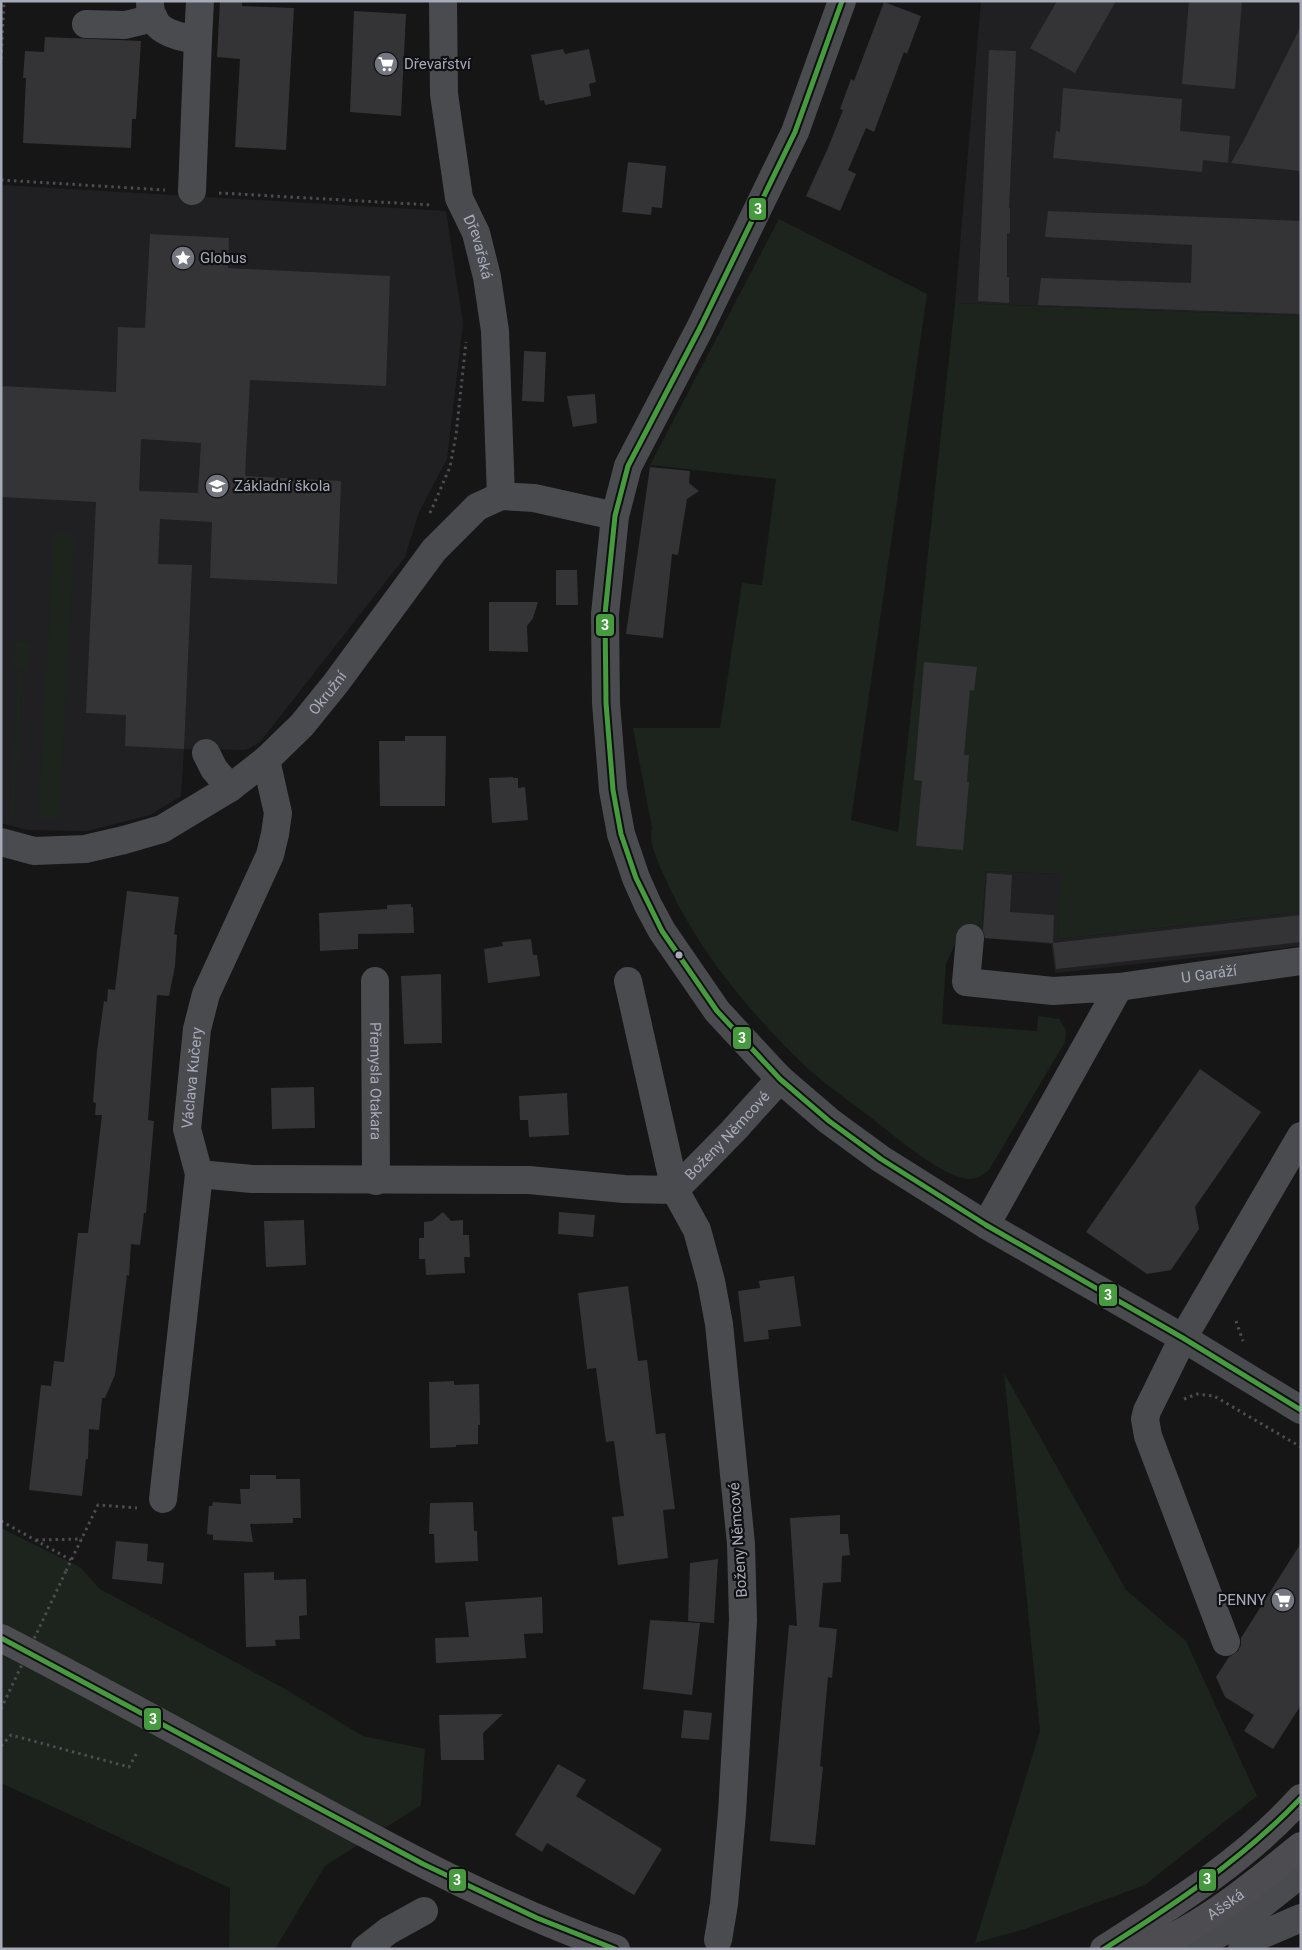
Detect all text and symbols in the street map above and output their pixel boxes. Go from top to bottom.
supermarket icon: Dřevařství [373,51,399,77]
place label: Dřevařství [404,55,472,73]
line badge: 3 [748,197,767,221]
text: 3 [754,201,762,217]
street label: Dřevařská [459,212,496,281]
place icon: Globus [170,245,196,271]
place label: Globus [200,249,247,267]
school or university icon: Základní škola [204,473,230,499]
place label: Základní škola [234,477,330,495]
line badge: 3 [595,613,615,637]
text: 3 [601,617,609,633]
street label: Okružní [305,667,351,719]
unlabelled marker [674,950,684,960]
street label: U Garáží [1180,961,1239,987]
street label: Přemysla Otakara [366,1022,385,1140]
street label: Václava Kučery [178,1026,206,1129]
line badge: 3 [732,1026,752,1050]
text: 3 [738,1030,746,1046]
street label: Boženy Němcové [681,1088,774,1184]
line badge: 3 [1098,1283,1118,1307]
text: 3 [1104,1287,1112,1303]
street label: Boženy Němcové [725,1482,751,1598]
supermarket icon: PENNY [1270,1587,1296,1613]
place label: PENNY [1218,1591,1266,1609]
line badge: 3 [143,1707,162,1731]
text: 3 [149,1711,157,1727]
line badge: 3 [448,1868,467,1892]
line badge: 3 [1198,1868,1217,1892]
text: 3 [1203,1871,1211,1887]
text: 3 [453,1872,461,1888]
street label: Ašská [1204,1885,1248,1924]

